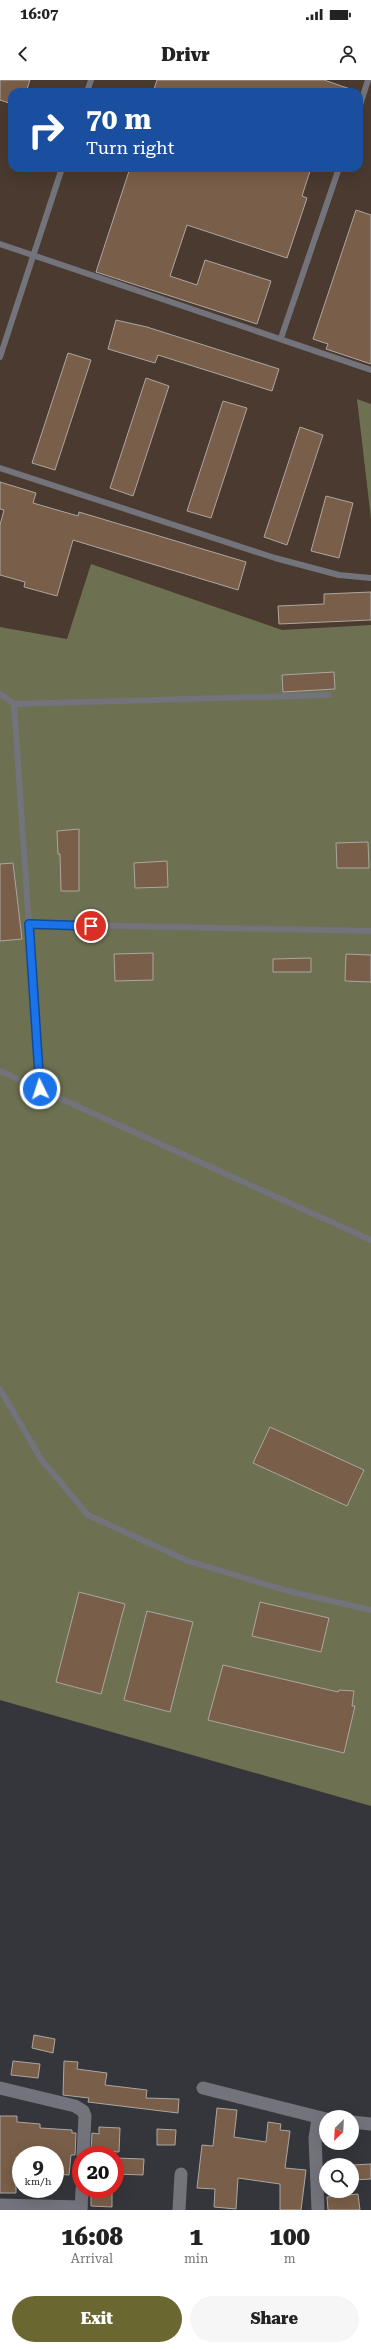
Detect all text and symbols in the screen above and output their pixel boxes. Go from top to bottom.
text: 16:07 [20,5,58,23]
icon: back [12,43,34,65]
icon: person [337,43,359,65]
text: Drivr [161,44,210,65]
text: 70 m [86,103,151,136]
icon: right [20,104,72,156]
text: Turn right [86,137,174,158]
pin [74,909,108,943]
icon: arrive [80,915,102,937]
position arrow [19,1068,61,1110]
north arrow [319,2110,359,2150]
map controls [319,2110,359,2198]
speed limit sign: 20 [72,2146,124,2198]
text: 9 [32,2155,44,2179]
button: search [319,2158,359,2198]
text: km/h [25,2176,51,2187]
text: 16:08 [61,2223,123,2251]
text: 1 [189,2223,203,2251]
text: 100 [270,2223,310,2251]
text: Arrival [71,2251,113,2266]
text: min [184,2251,208,2266]
text: m [284,2251,296,2266]
button: Exit [12,2296,182,2342]
button: Share [190,2296,359,2342]

